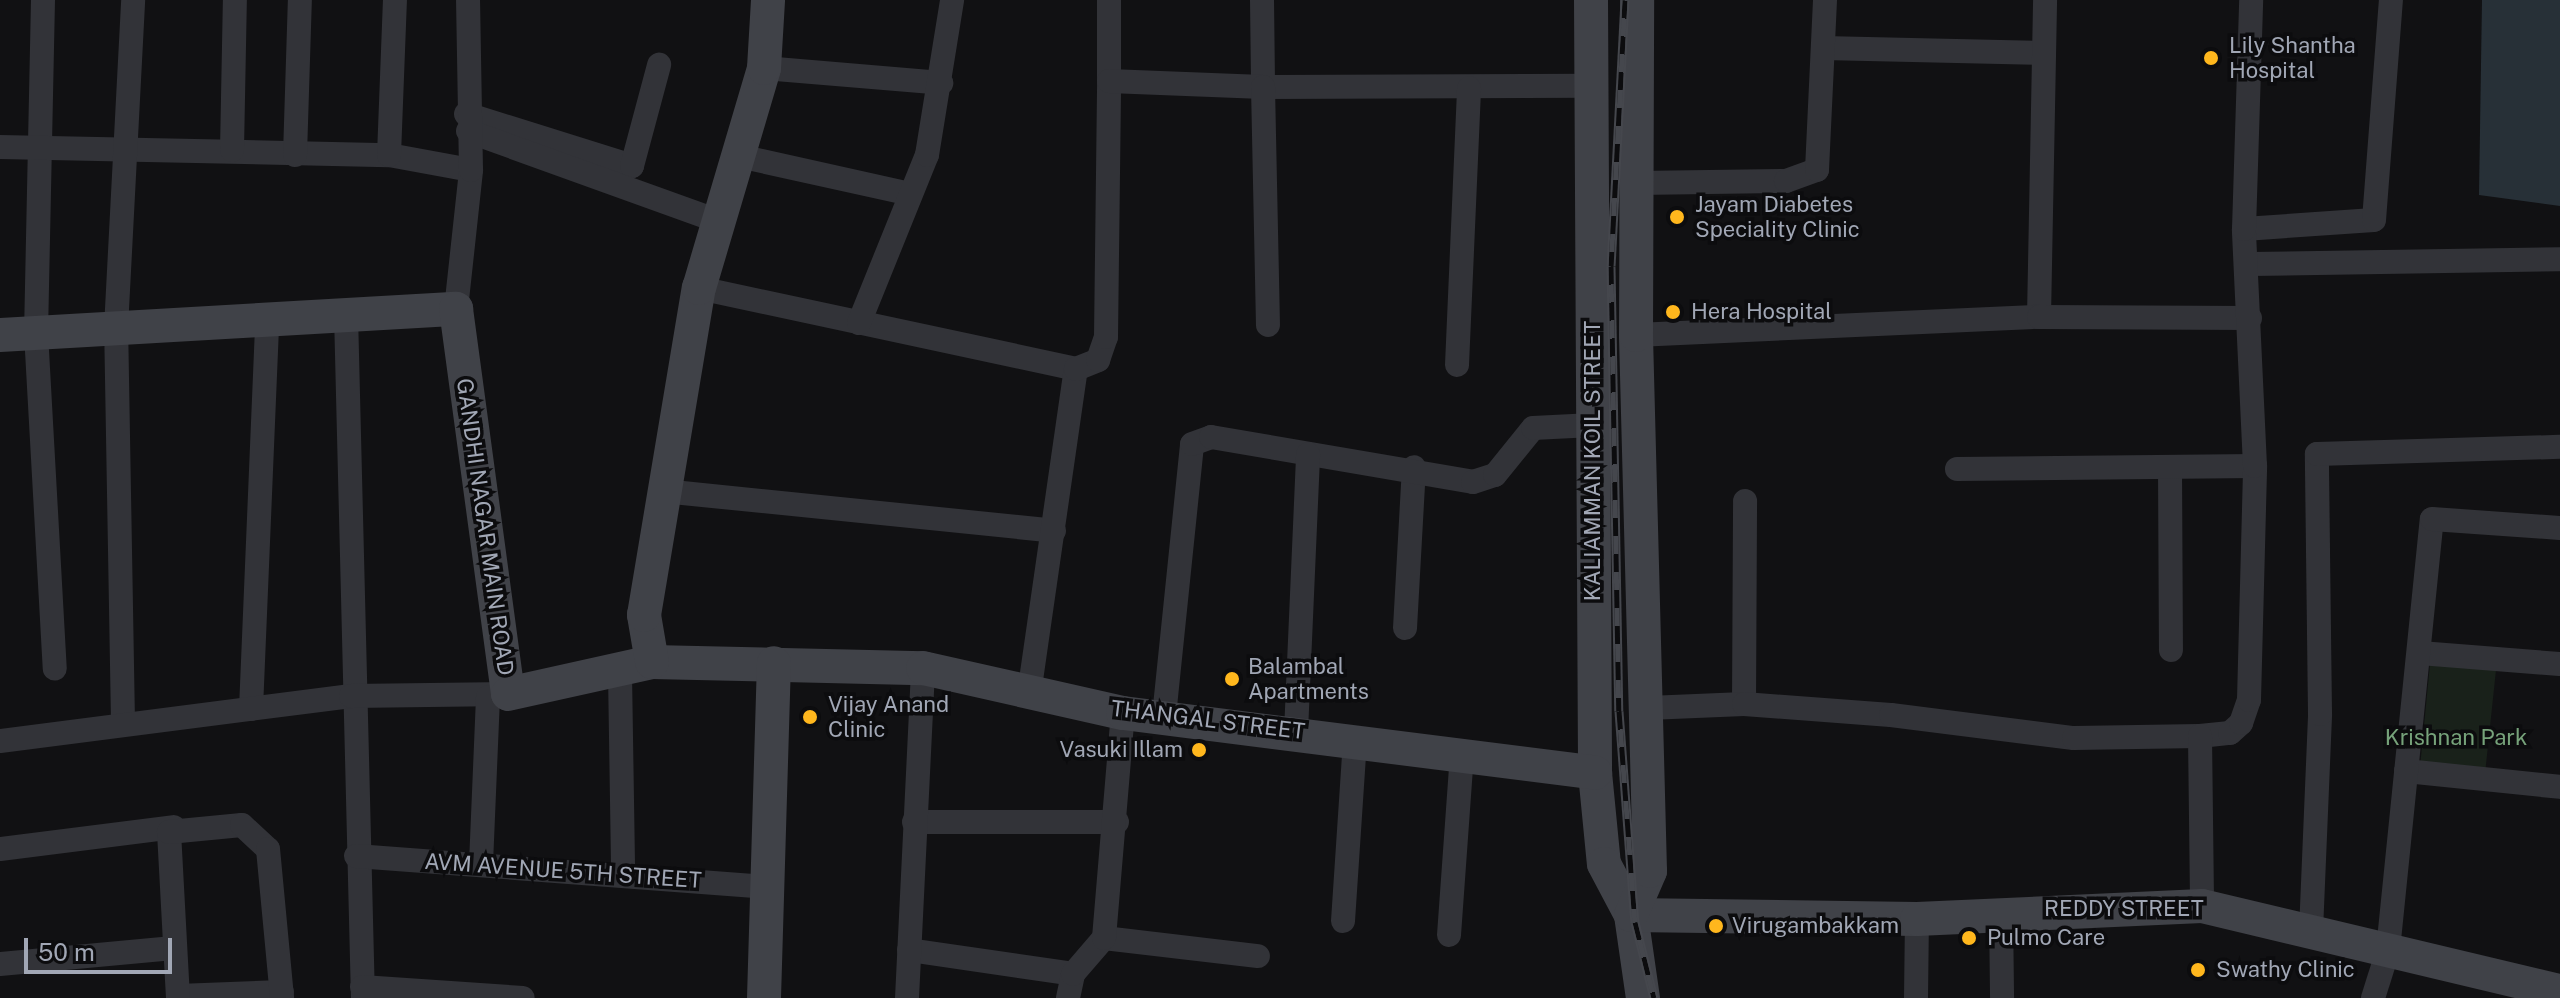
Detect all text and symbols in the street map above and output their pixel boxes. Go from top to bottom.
place label: Lily Shantha Hospital [2229,32,2356,84]
marker: Lily Shantha Hospital [2200,47,2222,69]
place label: Jayam Diabetes Speciality Clinic [1695,191,1860,242]
marker: Jayam Diabetes Speciality Clinic [1666,206,1688,228]
place label: Hera Hospital [1691,299,1832,325]
marker: Hera Hospital [1662,301,1684,323]
street label: KALIAMMAN KOIL STREET [1580,321,1606,601]
street label: GANDHI NAGAR MAIN ROAD [451,377,519,677]
place label: Balambal Apartments [1248,653,1369,704]
marker: Balambal Apartments [1223,670,1241,688]
place label: Vijay Anand Clinic [828,691,949,742]
street label: THANGAL STREET [1110,695,1306,745]
marker: Vijay Anand Clinic [799,706,821,728]
park label: Krishnan Park [2385,725,2527,751]
place label: Vasuki Illam [1060,737,1183,763]
marker: Vasuki Illam [1190,741,1208,759]
street label: AVM AVENUE 5TH STREET [423,848,703,894]
street label: REDDY STREET [2044,896,2204,922]
place label: Virugambakkam [1732,913,1899,939]
marker: Virugambakkam [1707,917,1725,935]
scale bar [28,922,176,972]
place label: Pulmo Care [1987,925,2105,951]
marker: Pulmo Care [1958,927,1980,949]
text: 50 m [38,938,95,966]
place label: Swathy Clinic [2216,957,2355,983]
marker: Swathy Clinic [2187,959,2209,981]

